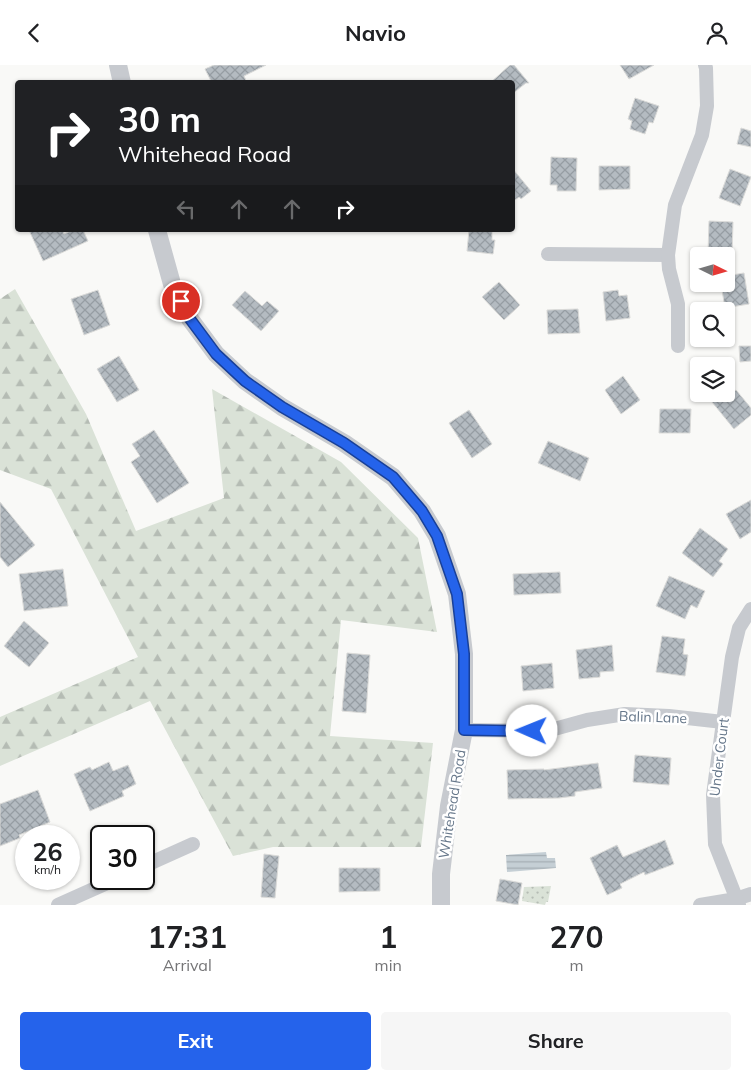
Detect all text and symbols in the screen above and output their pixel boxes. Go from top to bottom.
icon: back [20,19,48,47]
text: Navio [345,19,406,47]
icon: person [703,19,731,47]
text: 30 m [118,97,201,141]
icon: right [35,100,100,165]
text: Whitehead Road [118,140,291,168]
icon: left [172,195,200,223]
icon: ahead [225,195,253,223]
icon: ahead [278,195,306,223]
icon: right [331,195,359,223]
north arrow [690,247,735,293]
map controls [690,247,735,402]
pin [160,280,202,322]
icon: arrive [167,287,195,315]
button: search [690,302,735,347]
button: layers [690,357,735,402]
position arrow [505,704,557,756]
street label: Balin Lane [619,707,687,727]
street label: Under Court [705,717,733,797]
street label: Whitehead Road [434,748,470,860]
speed limit sign: 30 [90,825,155,890]
text: 26 [32,836,63,867]
text: km/h [34,862,61,877]
text: 17:31 [148,918,227,956]
text: 1 [379,918,397,956]
text: 270 [549,918,603,956]
text: Arrival [163,955,212,975]
text: min [375,955,402,975]
text: m [569,955,583,975]
button: Exit [20,1012,371,1070]
button: Share [381,1012,731,1070]

